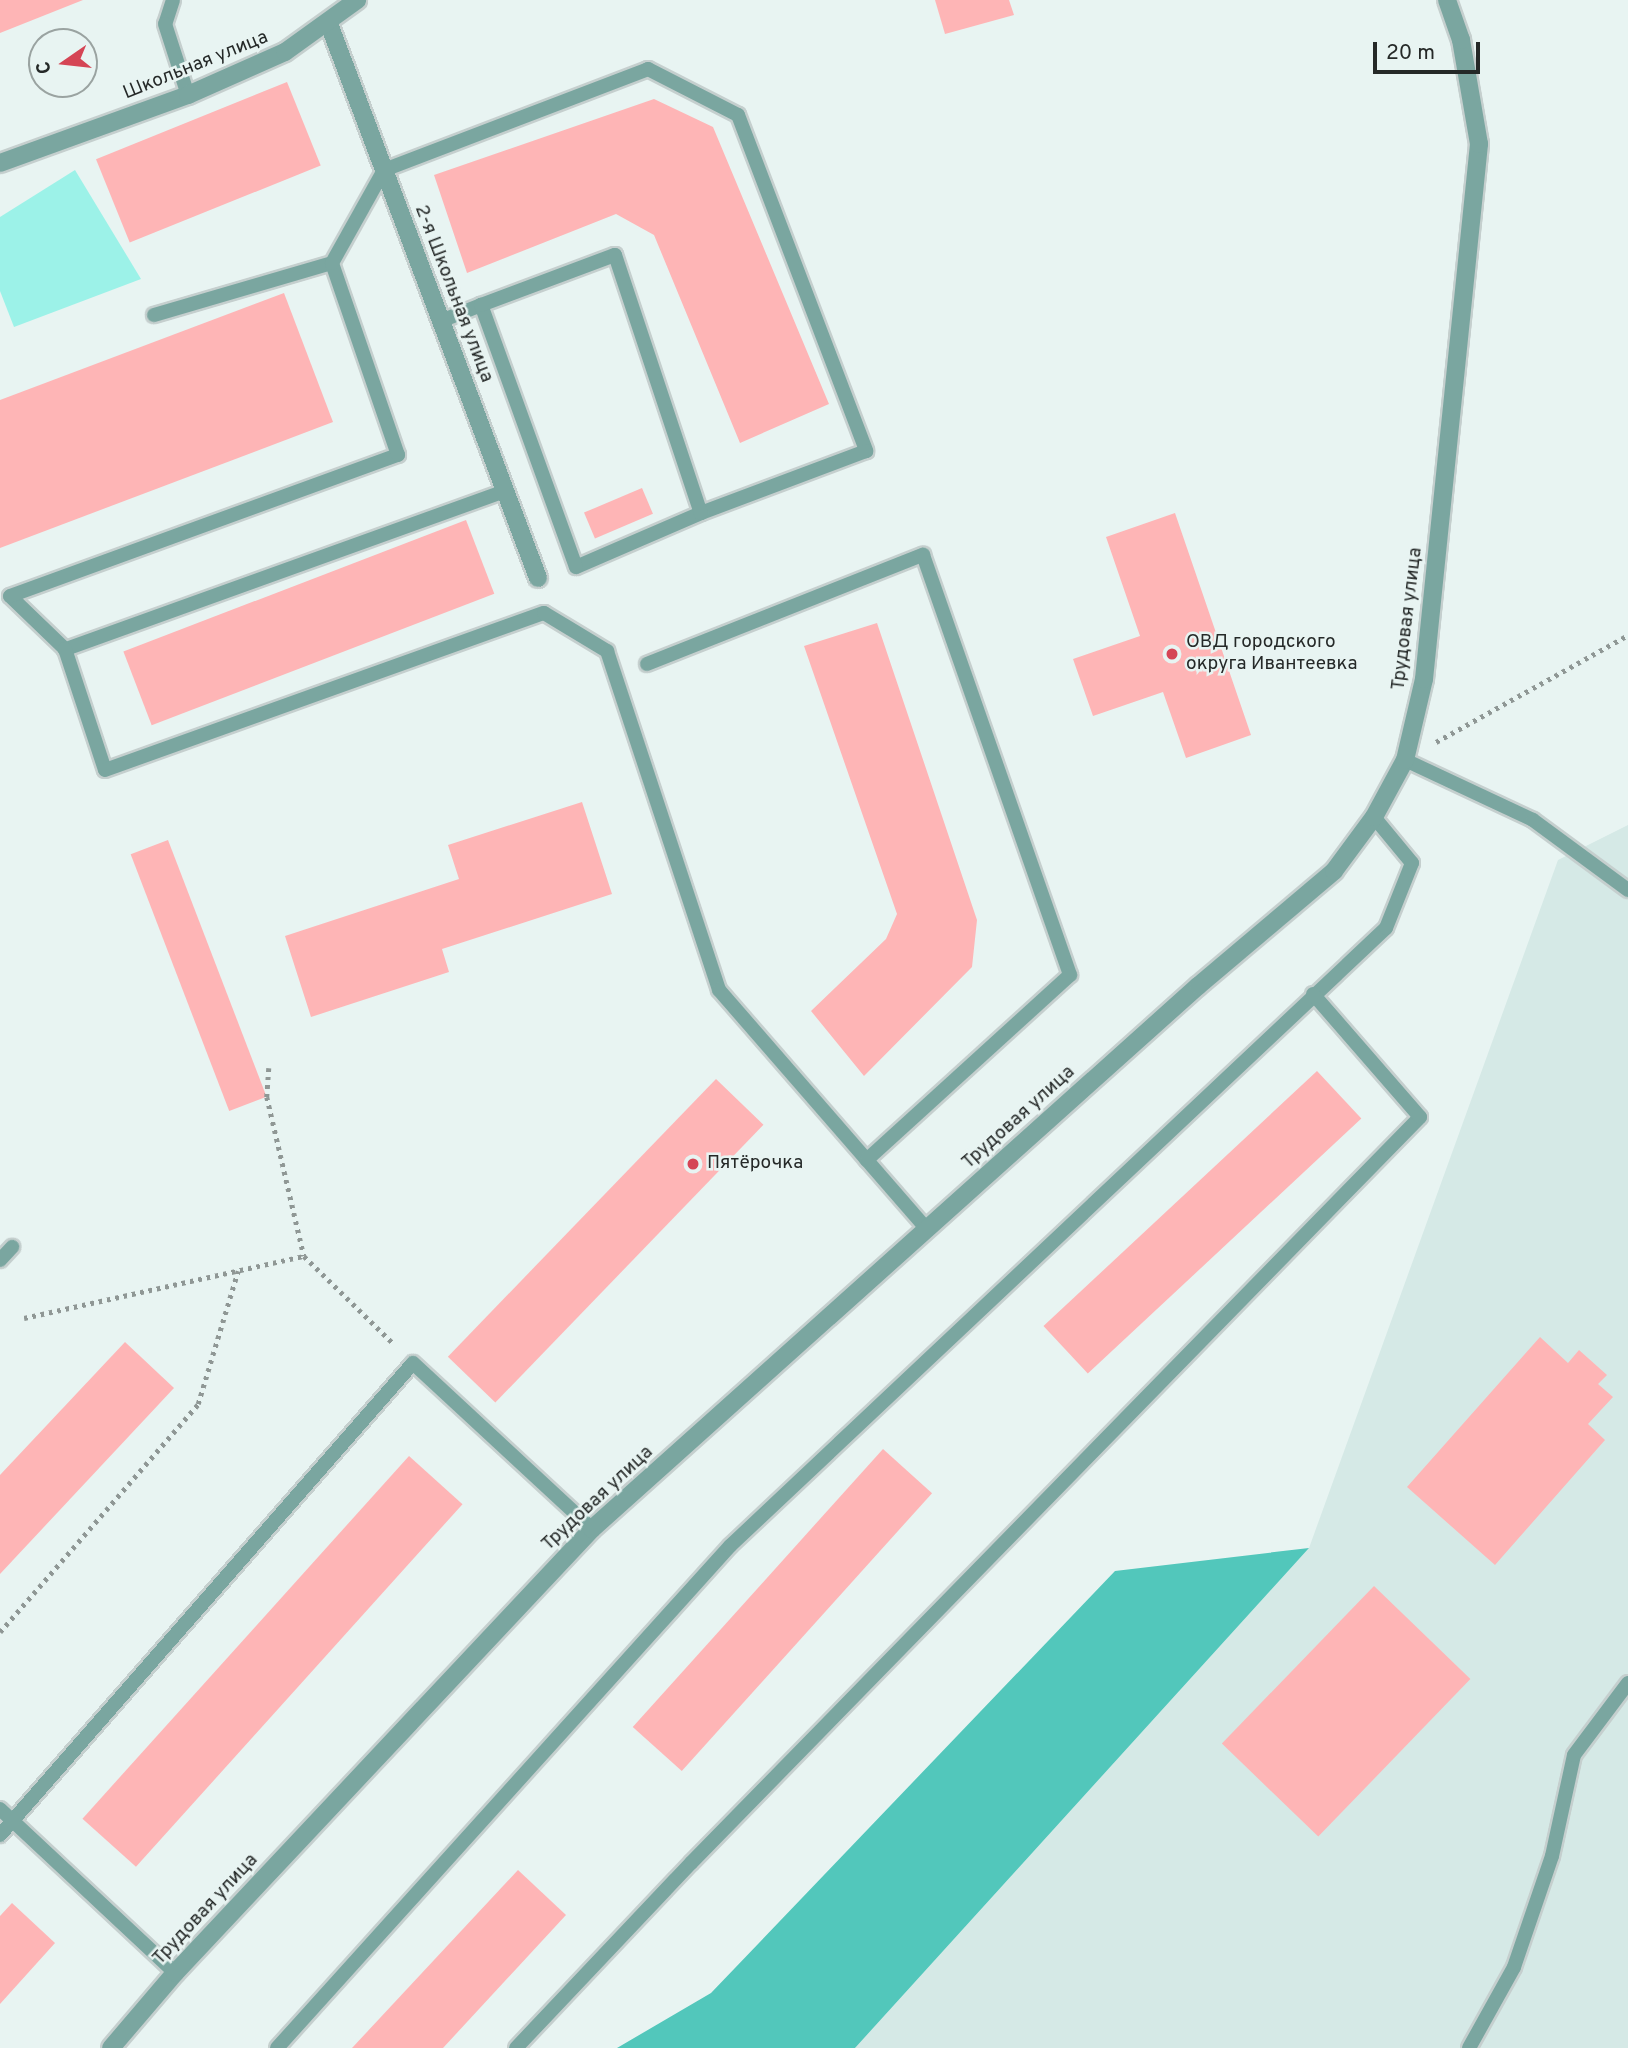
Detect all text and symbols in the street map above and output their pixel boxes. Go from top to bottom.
street label: Школьная улица [120,27,272,105]
north arrow [28,28,98,98]
scale bar [1376,28,1483,72]
text: 20 m [1386,40,1435,67]
text: С [31,59,58,76]
street label: 2-я Школьная улица [409,202,497,386]
street label: Трудовая улица [1388,546,1428,692]
place label: ОВД городского округа Ивантеевка [1186,632,1357,676]
marker: ОВД городского округа Ивантеевка [1164,646,1180,662]
street label: Трудовая улица [958,1061,1080,1175]
place label: Пятёрочка [707,1153,803,1175]
marker: Пятёрочка [685,1156,701,1172]
street label: Трудовая улица [538,1442,658,1556]
street label: Трудовая улица [149,1850,263,1970]

